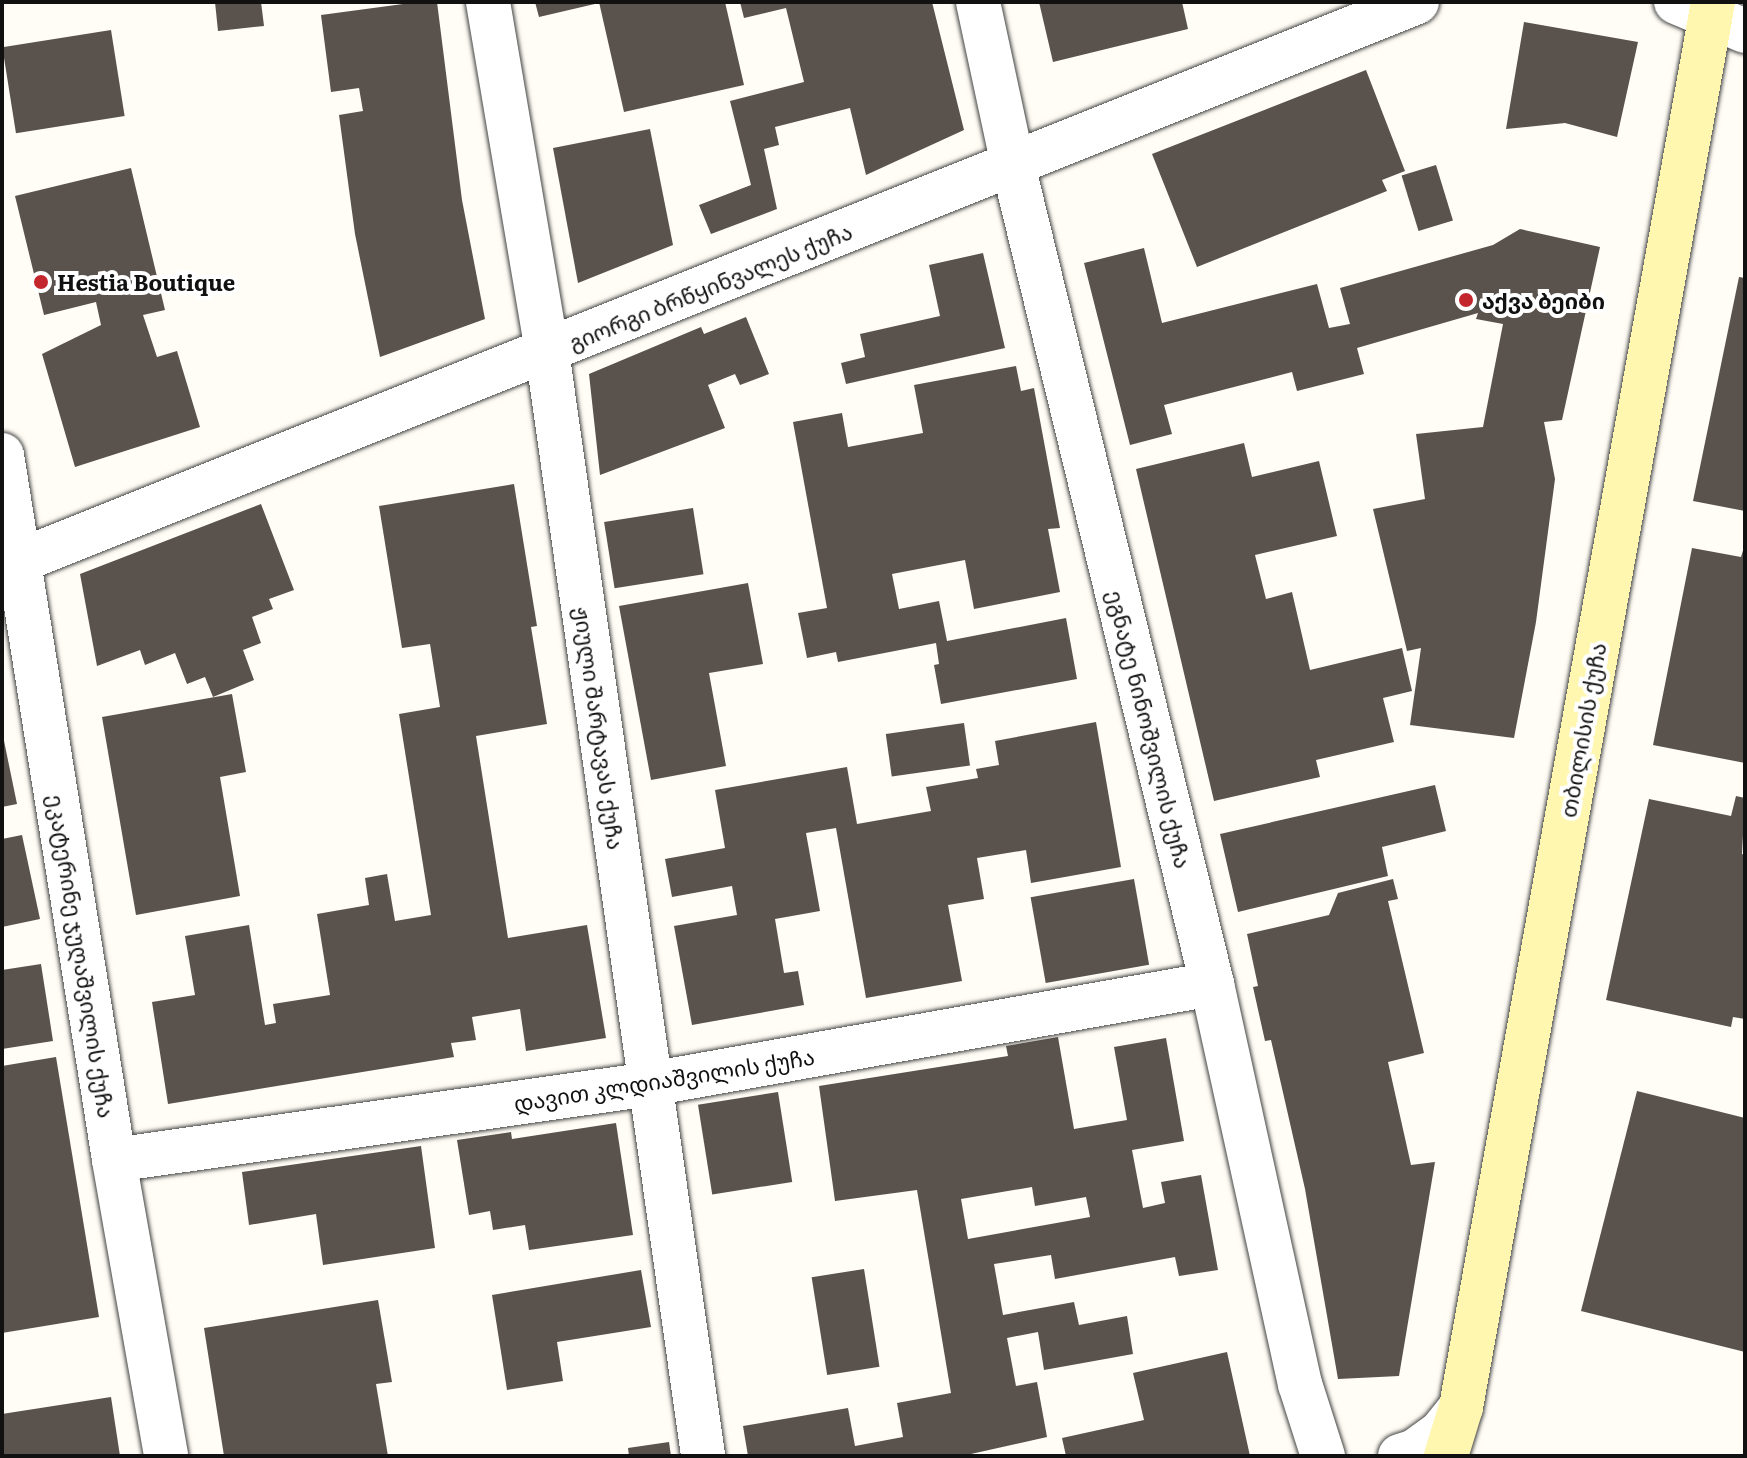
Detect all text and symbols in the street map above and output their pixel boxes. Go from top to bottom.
street label: გიორგი ბრწყინვალეს ქუჩა [564,217,856,355]
place label: Hestia Boutique [57,269,235,295]
marker: Hestia Boutique [32,273,50,291]
place label: აქვა ბეიბი [1482,287,1605,313]
marker: აქვა ბეიბი [1457,291,1475,309]
street label: ეგნატე ნინოშვილის ქუჩა [1103,587,1197,871]
street label: ჟიული შარტავას ქუჩა [570,605,630,851]
street label: თბილისის ქუჩა [1554,641,1610,819]
street label: ეკატერინე ჯუღაშვილის ქუჩა [43,792,121,1120]
street label: დავით კლდიაშვილის ქუჩა [512,1042,816,1116]

